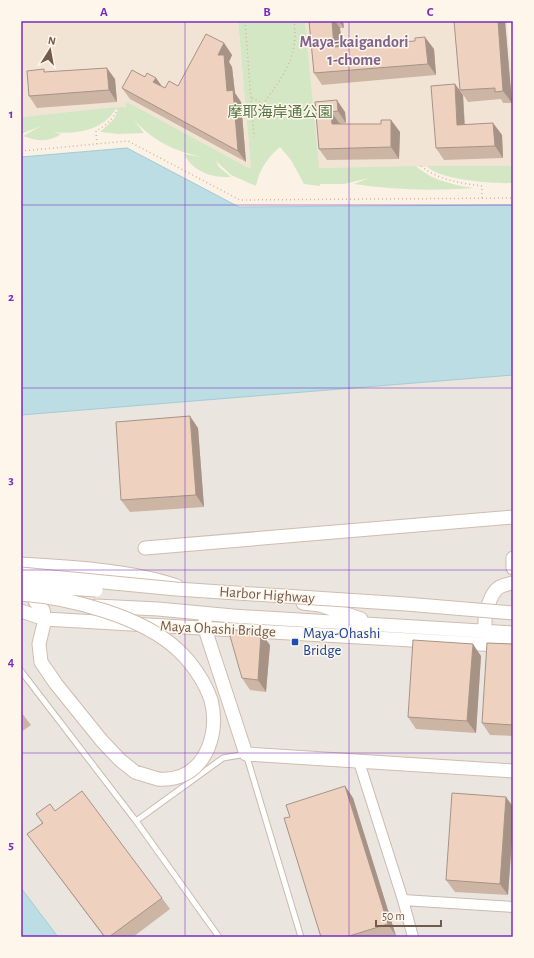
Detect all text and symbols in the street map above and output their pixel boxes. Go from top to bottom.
text: A [100,6,108,19]
text: B [263,6,271,19]
text: C [427,6,434,19]
north arrow [30,30,70,70]
district label: Maya-kaigandori 1-chome [299,34,409,68]
text: N [47,35,57,47]
park label: 摩耶海岸通公園 [227,104,333,120]
text: 1 [9,108,13,121]
text: 2 [8,291,14,304]
text: 3 [8,474,14,487]
street label: Harbor Highway [219,584,316,606]
street label: Maya Ohashi Bridge [160,618,276,640]
place label: Maya-Ohashi Bridge [303,626,380,658]
marker: Maya-Ohashi Bridge [290,637,300,647]
text: 4 [8,656,15,669]
text: 5 [8,839,14,852]
scale bar [376,902,441,928]
text: 50 m [382,910,405,922]

